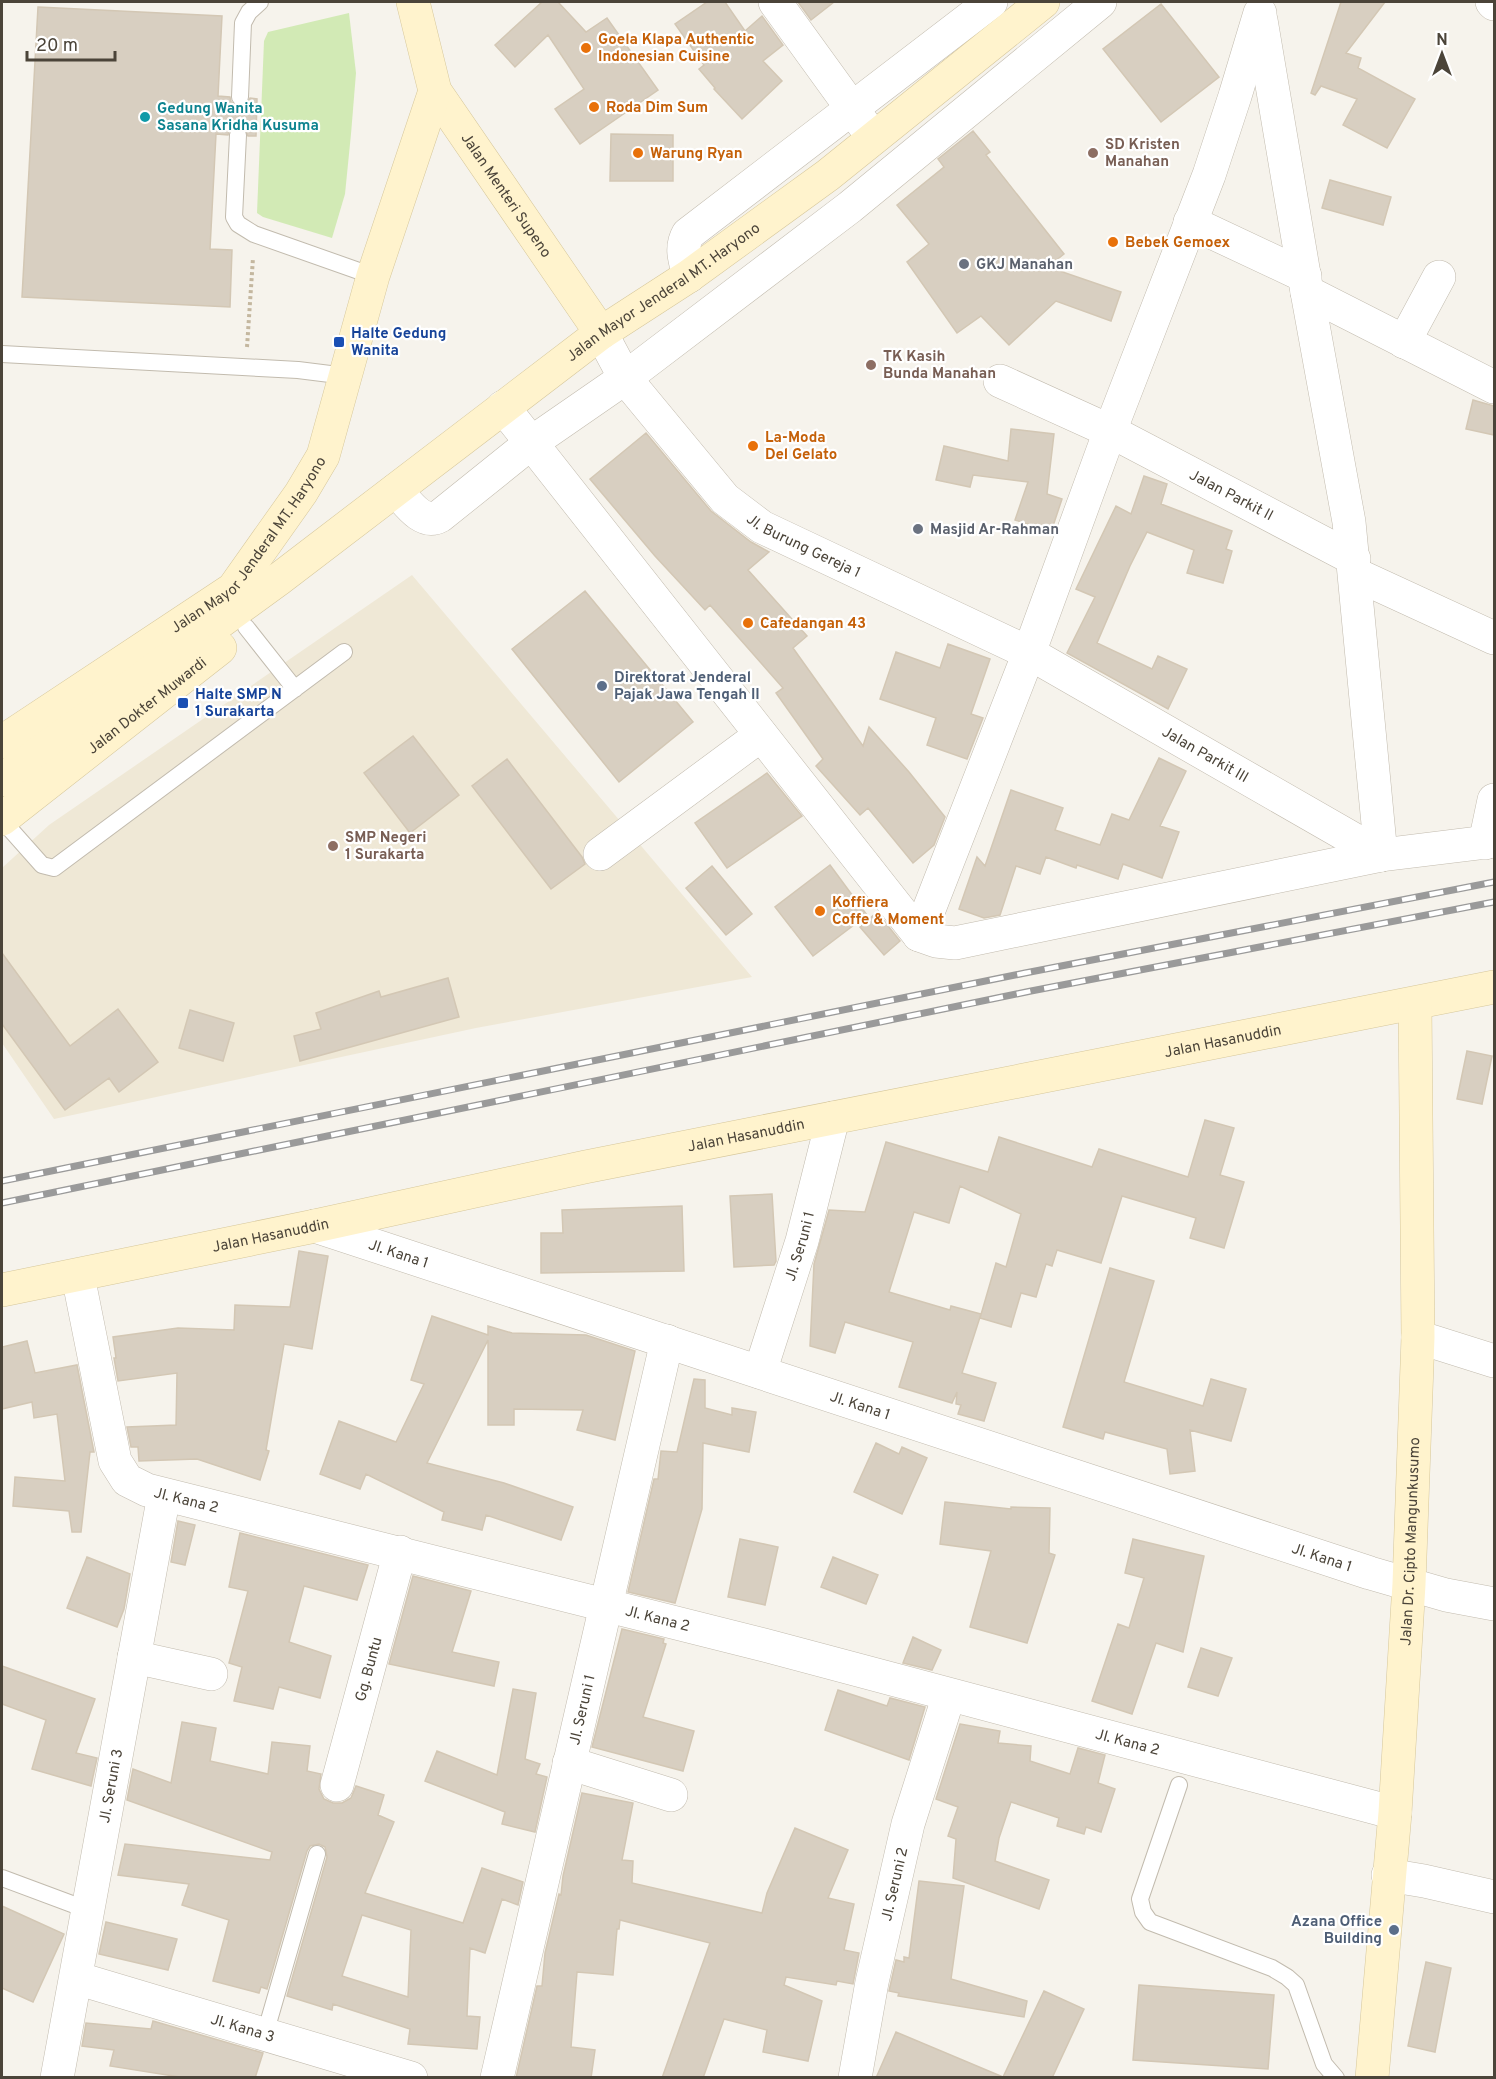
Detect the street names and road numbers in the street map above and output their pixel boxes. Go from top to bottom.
street label: Jalan Menteri Supeno [456,130,555,262]
street label: Jalan Mayor Jenderal MT. Haryono [563,219,765,367]
street label: Jalan Mayor Jenderal MT. Haryono [168,454,331,638]
street label: Jalan Parkit II [1185,466,1276,526]
street label: Jl. Burung Gereja 1 [742,510,863,583]
street label: Jalan Dokter Muwardi [84,654,211,759]
street label: Jalan Parkit III [1158,723,1251,788]
street label: Jalan Hasanuddin [1163,1021,1283,1063]
street label: Jalan Hasanuddin [686,1116,807,1157]
street label: Jl. Seruni 1 [782,1210,820,1284]
street label: Jalan Hasanuddin [211,1215,331,1258]
street label: Jl. Kana 1 [366,1236,431,1274]
street label: Jl. Kana 1 [827,1388,892,1426]
street label: Jalan Dr. Cipto Mangunkusumo [1397,1437,1425,1646]
street label: Jl. Kana 2 [152,1484,220,1519]
street label: Jl. Kana 1 [1289,1540,1354,1577]
street label: Jl. Kana 2 [623,1602,692,1637]
street label: Gg. Buntu [352,1635,388,1704]
street label: Jl. Seruni 1 [566,1673,601,1747]
street label: Jl. Kana 2 [1093,1726,1162,1761]
street label: Jl. Seruni 3 [96,1748,128,1825]
street label: Jl. Seruni 2 [878,1846,913,1923]
street label: Jl. Kana 3 [208,2011,277,2048]

